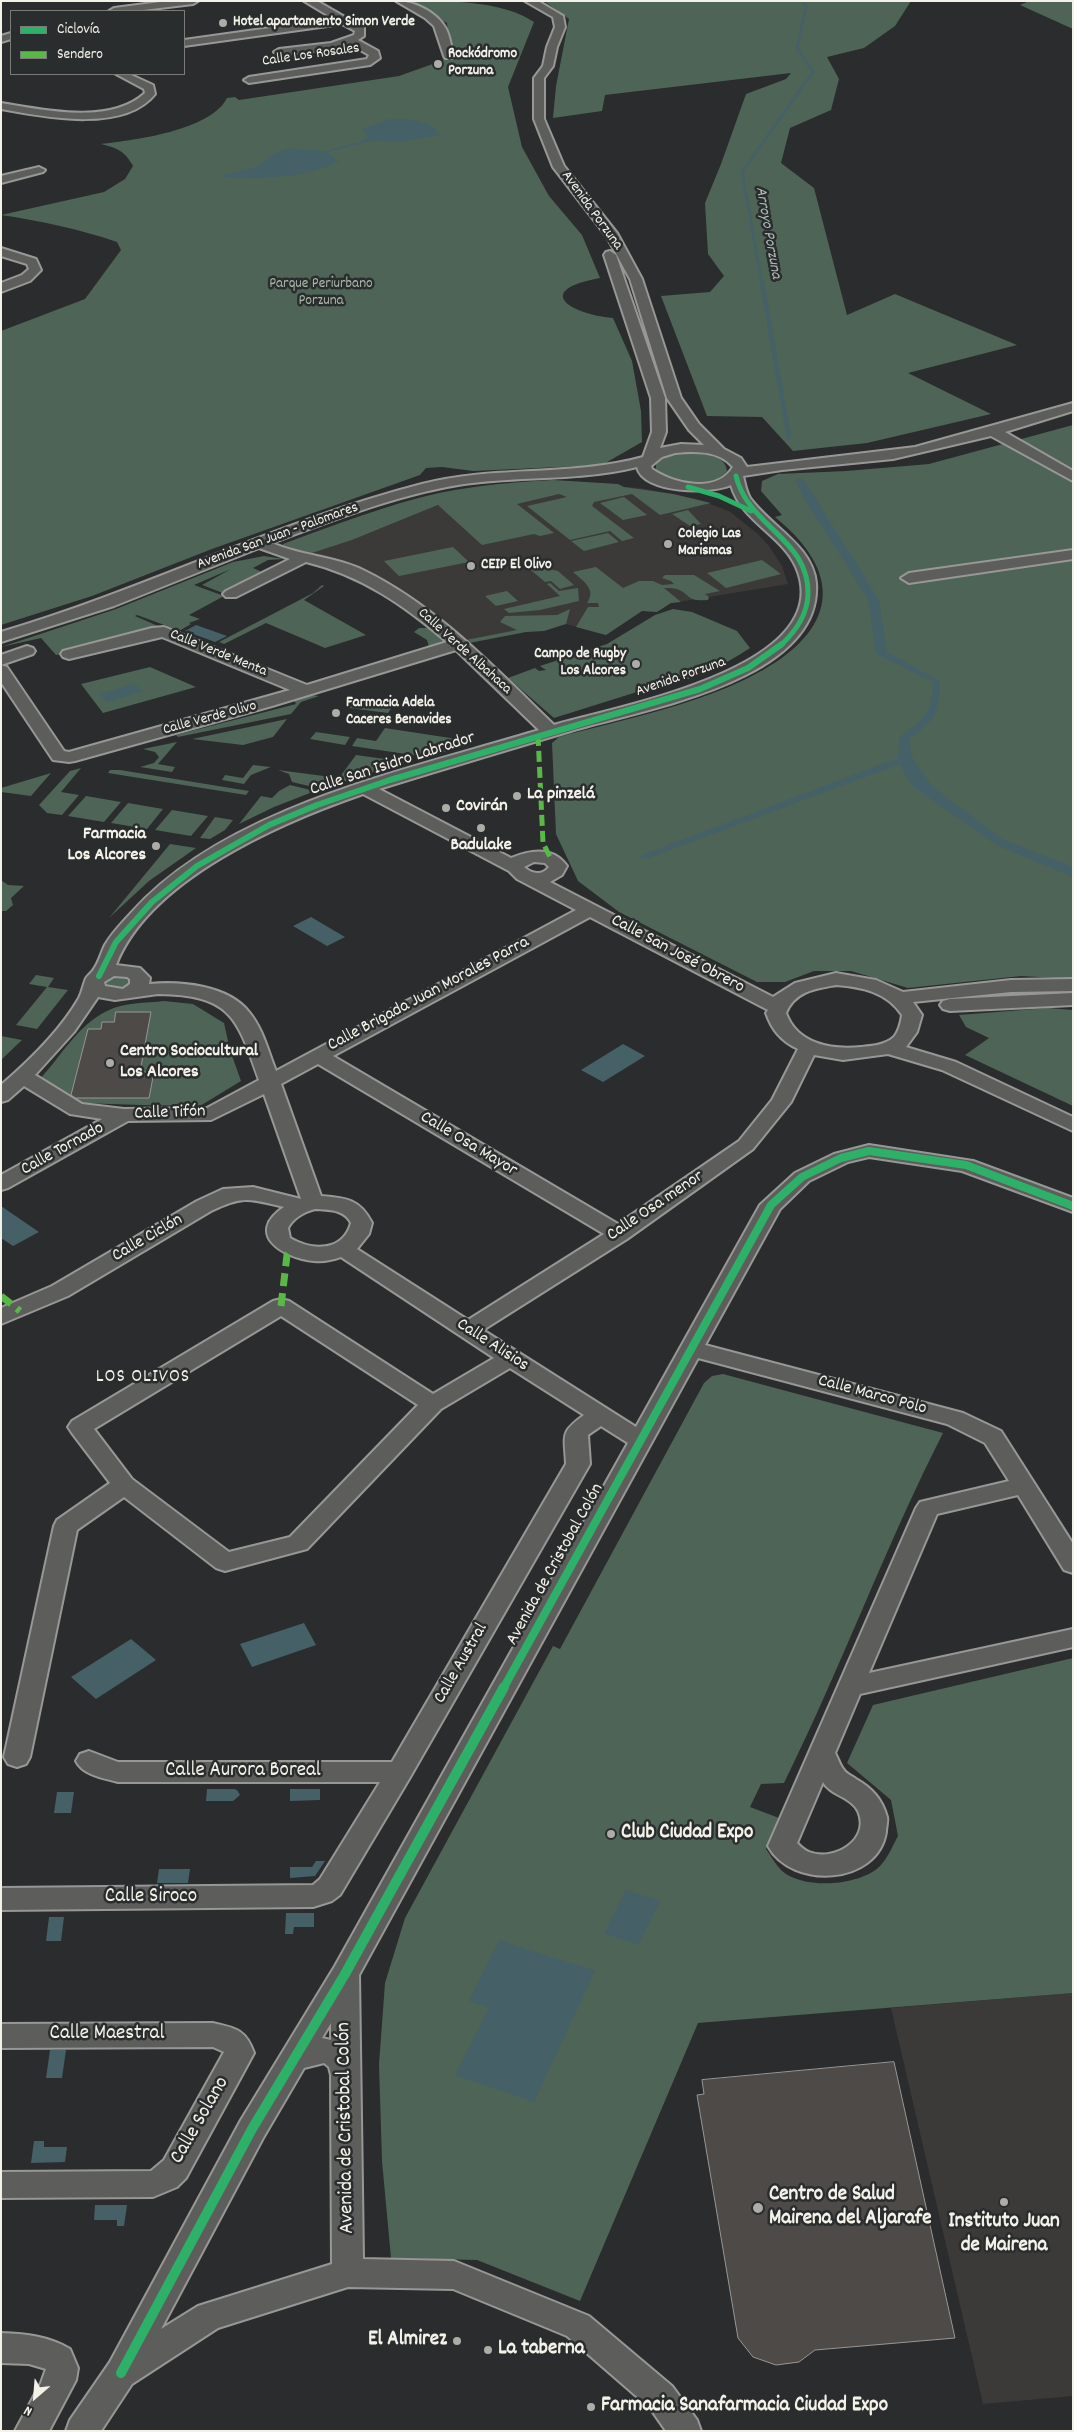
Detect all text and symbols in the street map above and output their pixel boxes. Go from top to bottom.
legend [10,10,185,75]
place label: Hotel apartamento Simon Verde [233,14,415,32]
marker: Hotel apartamento Simon Verde [217,17,229,29]
text: Ciclovía [57,19,99,41]
street label: Calle Los Rosales [261,40,361,72]
text: Sendero [57,44,103,66]
place label: Rockódromo Porzuna [448,46,517,81]
marker: Rockódromo Porzuna [432,58,444,70]
street label: Avenida Porzuna [556,168,626,254]
water label: Arroyo Porzuna [749,185,785,281]
park label: Parque Periurbano Porzuna [269,276,373,311]
street label: Avenida San Juan - Palomares [195,499,361,575]
place label: Colegio Las Marismas [678,526,741,561]
marker: Colegio Las Marismas [662,538,674,550]
place label: CEIP El Olivo [481,557,552,575]
marker: CEIP El Olivo [465,560,477,572]
street label: Calle Verde Albahaca [413,605,515,699]
street label: Calle Verde Menta [167,626,269,682]
place label: Campo de Rugby Los Alcores [534,646,626,681]
street label: Avenida Porzuna [634,654,728,702]
marker: Campo de Rugby Los Alcores [630,658,642,670]
place label: Farmacia Adela Caceres Benavides [346,695,452,730]
street label: Calle Verde Olivo [161,698,259,740]
marker: Farmacia Adela Caceres Benavides [330,707,342,719]
street label: Calle San Isidro Labrador [308,728,478,802]
place label: La pinzelá [527,785,595,807]
marker: La pinzelá [511,790,523,802]
place label: Covirán [456,797,508,819]
marker: Covirán [440,802,452,814]
marker: Badulake [475,822,487,834]
place label: Farmacia Los Alcores [67,825,146,868]
place label: Badulake [450,836,512,858]
marker: Farmacia Los Alcores [150,840,162,852]
street label: Calle San José Obrero [607,911,747,999]
street label: Calle Brigada Juan Morales Parra [325,933,533,1057]
place label: Centro Sociocultural Los Alcores [120,1042,258,1084]
marker: Centro Sociocultural Los Alcores [104,1057,116,1069]
street label: Calle Tifón [134,1102,206,1126]
street label: Calle Osa Mayor [416,1108,520,1182]
street label: Calle Tornado [18,1118,108,1182]
street label: Calle Osa menor [604,1167,708,1247]
street label: Calle Ciclón [109,1210,187,1268]
street label: Calle Alisios [452,1315,532,1377]
district label: LOS OLIVOS [95,1367,191,1389]
street label: Calle Marco Polo [815,1371,929,1421]
street label: Avenida de Cristobal Colón [503,1480,609,1650]
street label: Calle Austral [430,1620,494,1708]
street label: Calle Aurora Boreal [165,1759,321,1785]
place label: Club Ciudad Expo [621,1821,753,1847]
marker: Club Ciudad Expo [605,1828,617,1840]
street label: Calle Siroco [105,1885,197,1911]
street label: Calle Maestral [50,2022,164,2048]
street label: Avenida de Cristobal Colón [333,2022,361,2234]
street label: Calle Solano [166,2073,236,2169]
place label: Centro de Salud Mairena del Aljarafe [769,2183,931,2233]
marker: Instituto Juan de Mairena [998,2196,1010,2208]
marker: Centro de Salud Mairena del Aljarafe [751,2201,765,2215]
place label: Instituto Juan de Mairena [948,2210,1060,2260]
place label: El Almirez [368,2328,447,2354]
marker: El Almirez [451,2335,463,2347]
place label: La taberna [498,2337,585,2363]
marker: La taberna [482,2344,494,2356]
north arrow [10,2372,60,2422]
place label: Farmacia Sanafarmacia Ciudad Expo [601,2394,888,2420]
text: N [21,2400,36,2421]
marker: Farmacia Sanafarmacia Ciudad Expo [585,2401,597,2413]

